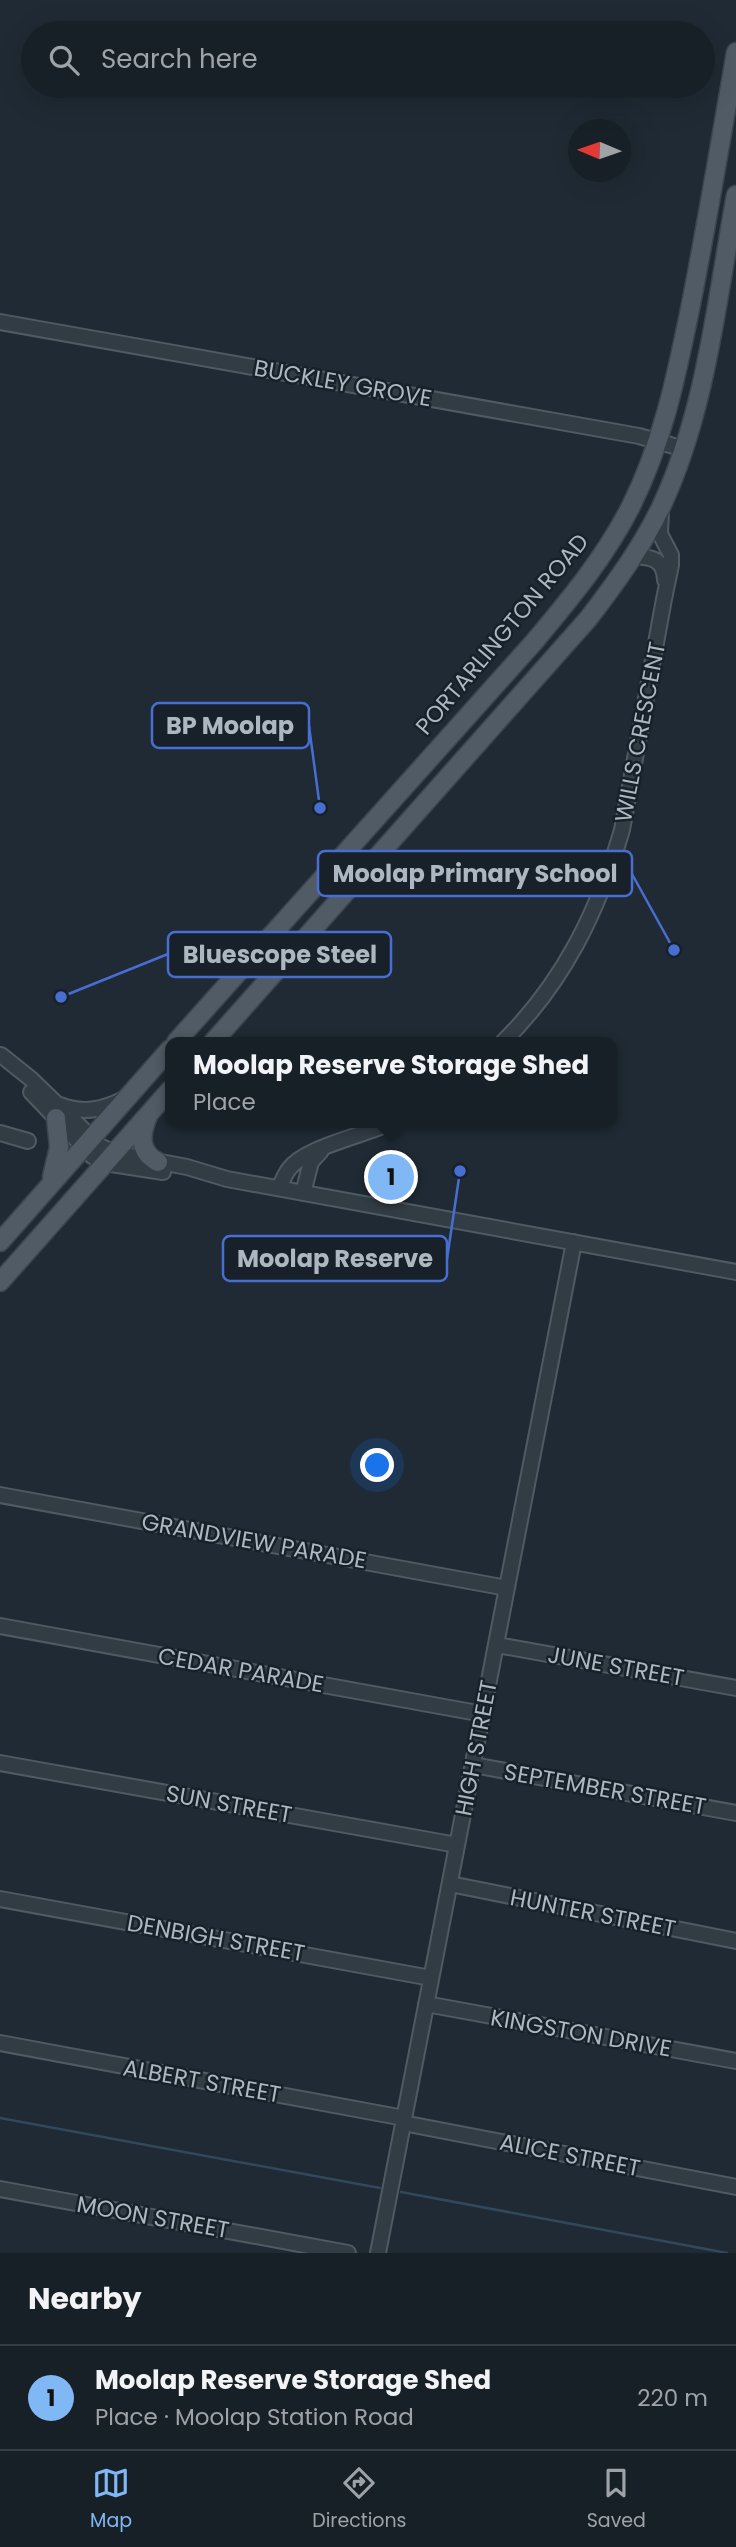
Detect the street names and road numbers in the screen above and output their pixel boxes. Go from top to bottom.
street label: BUCKLEY GROVE [252,352,434,414]
street label: PORTARLINGTON ROAD [408,527,596,741]
street label: WILLS CRESCENT [607,639,673,825]
street label: GRANDVIEW PARADE [139,1505,369,1577]
street label: JUNE STREET [545,1638,687,1694]
street label: CEDAR PARADE [156,1640,326,1700]
street label: HIGH STREET [447,1677,505,1819]
street label: SEPTEMBER STREET [501,1755,709,1823]
street label: SUN STREET [164,1777,294,1831]
street label: HUNTER STREET [508,1881,678,1945]
street label: DENBIGH STREET [125,1907,307,1969]
street label: KINGSTON DRIVE [488,2001,674,2065]
street label: ALBERT STREET [120,2051,284,2111]
street label: ALICE STREET [497,2126,643,2184]
street label: MOON STREET [74,2188,232,2246]

